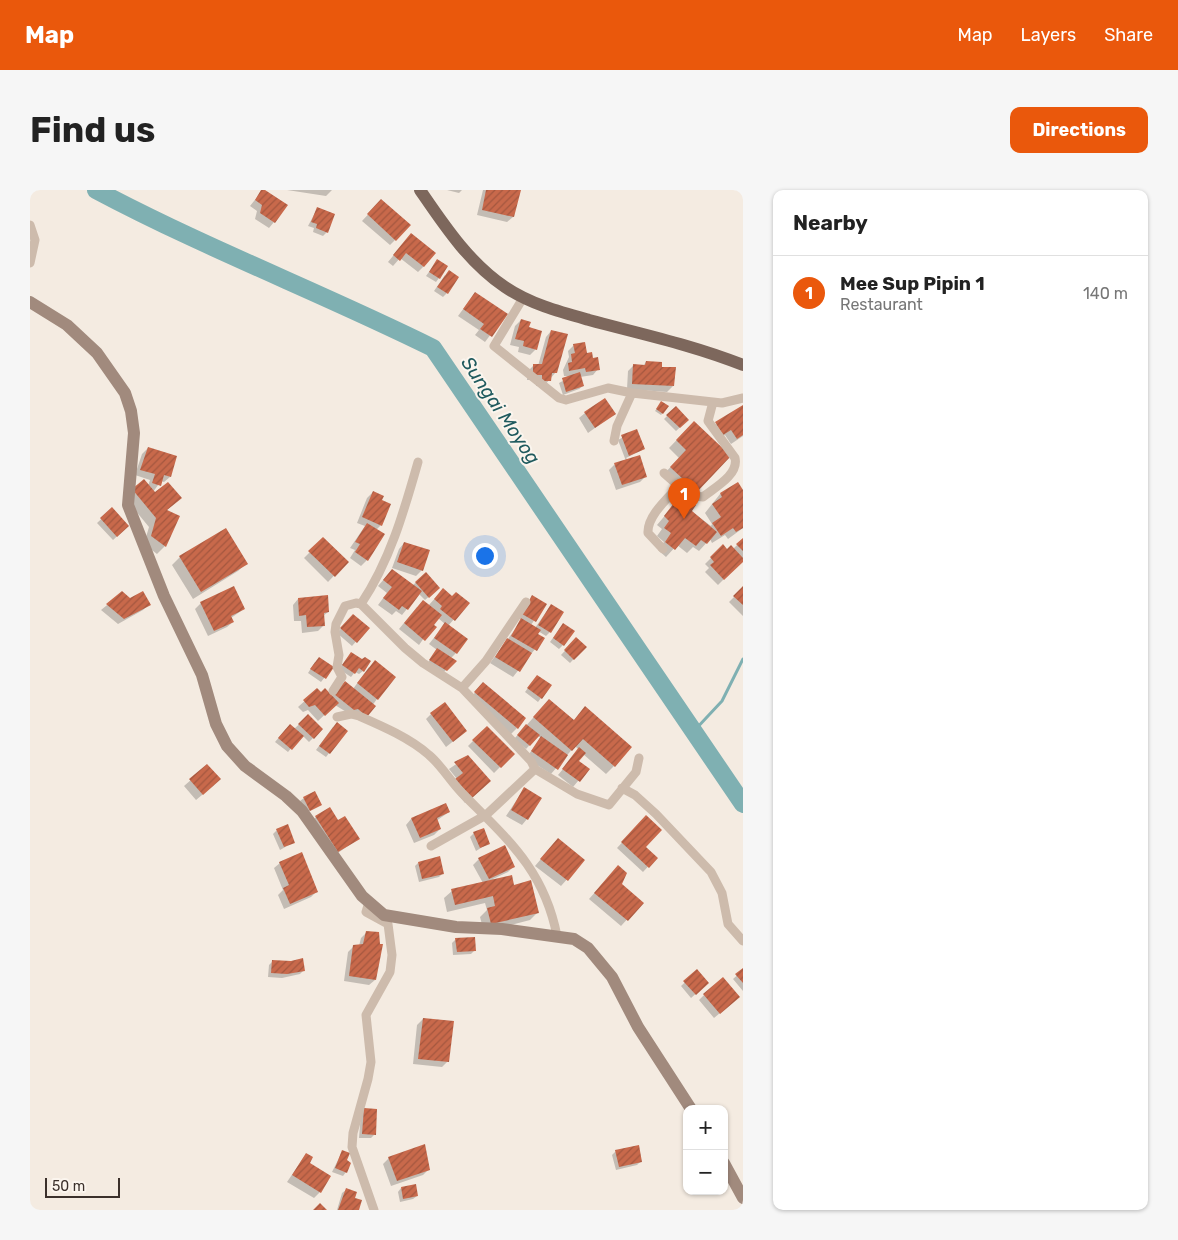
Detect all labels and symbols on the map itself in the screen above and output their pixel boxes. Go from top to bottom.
water label: Sungai Moyog [456,352,545,468]
pin: 1 [668,478,700,519]
your location [472,543,498,569]
scale bar [45,1175,120,1198]

